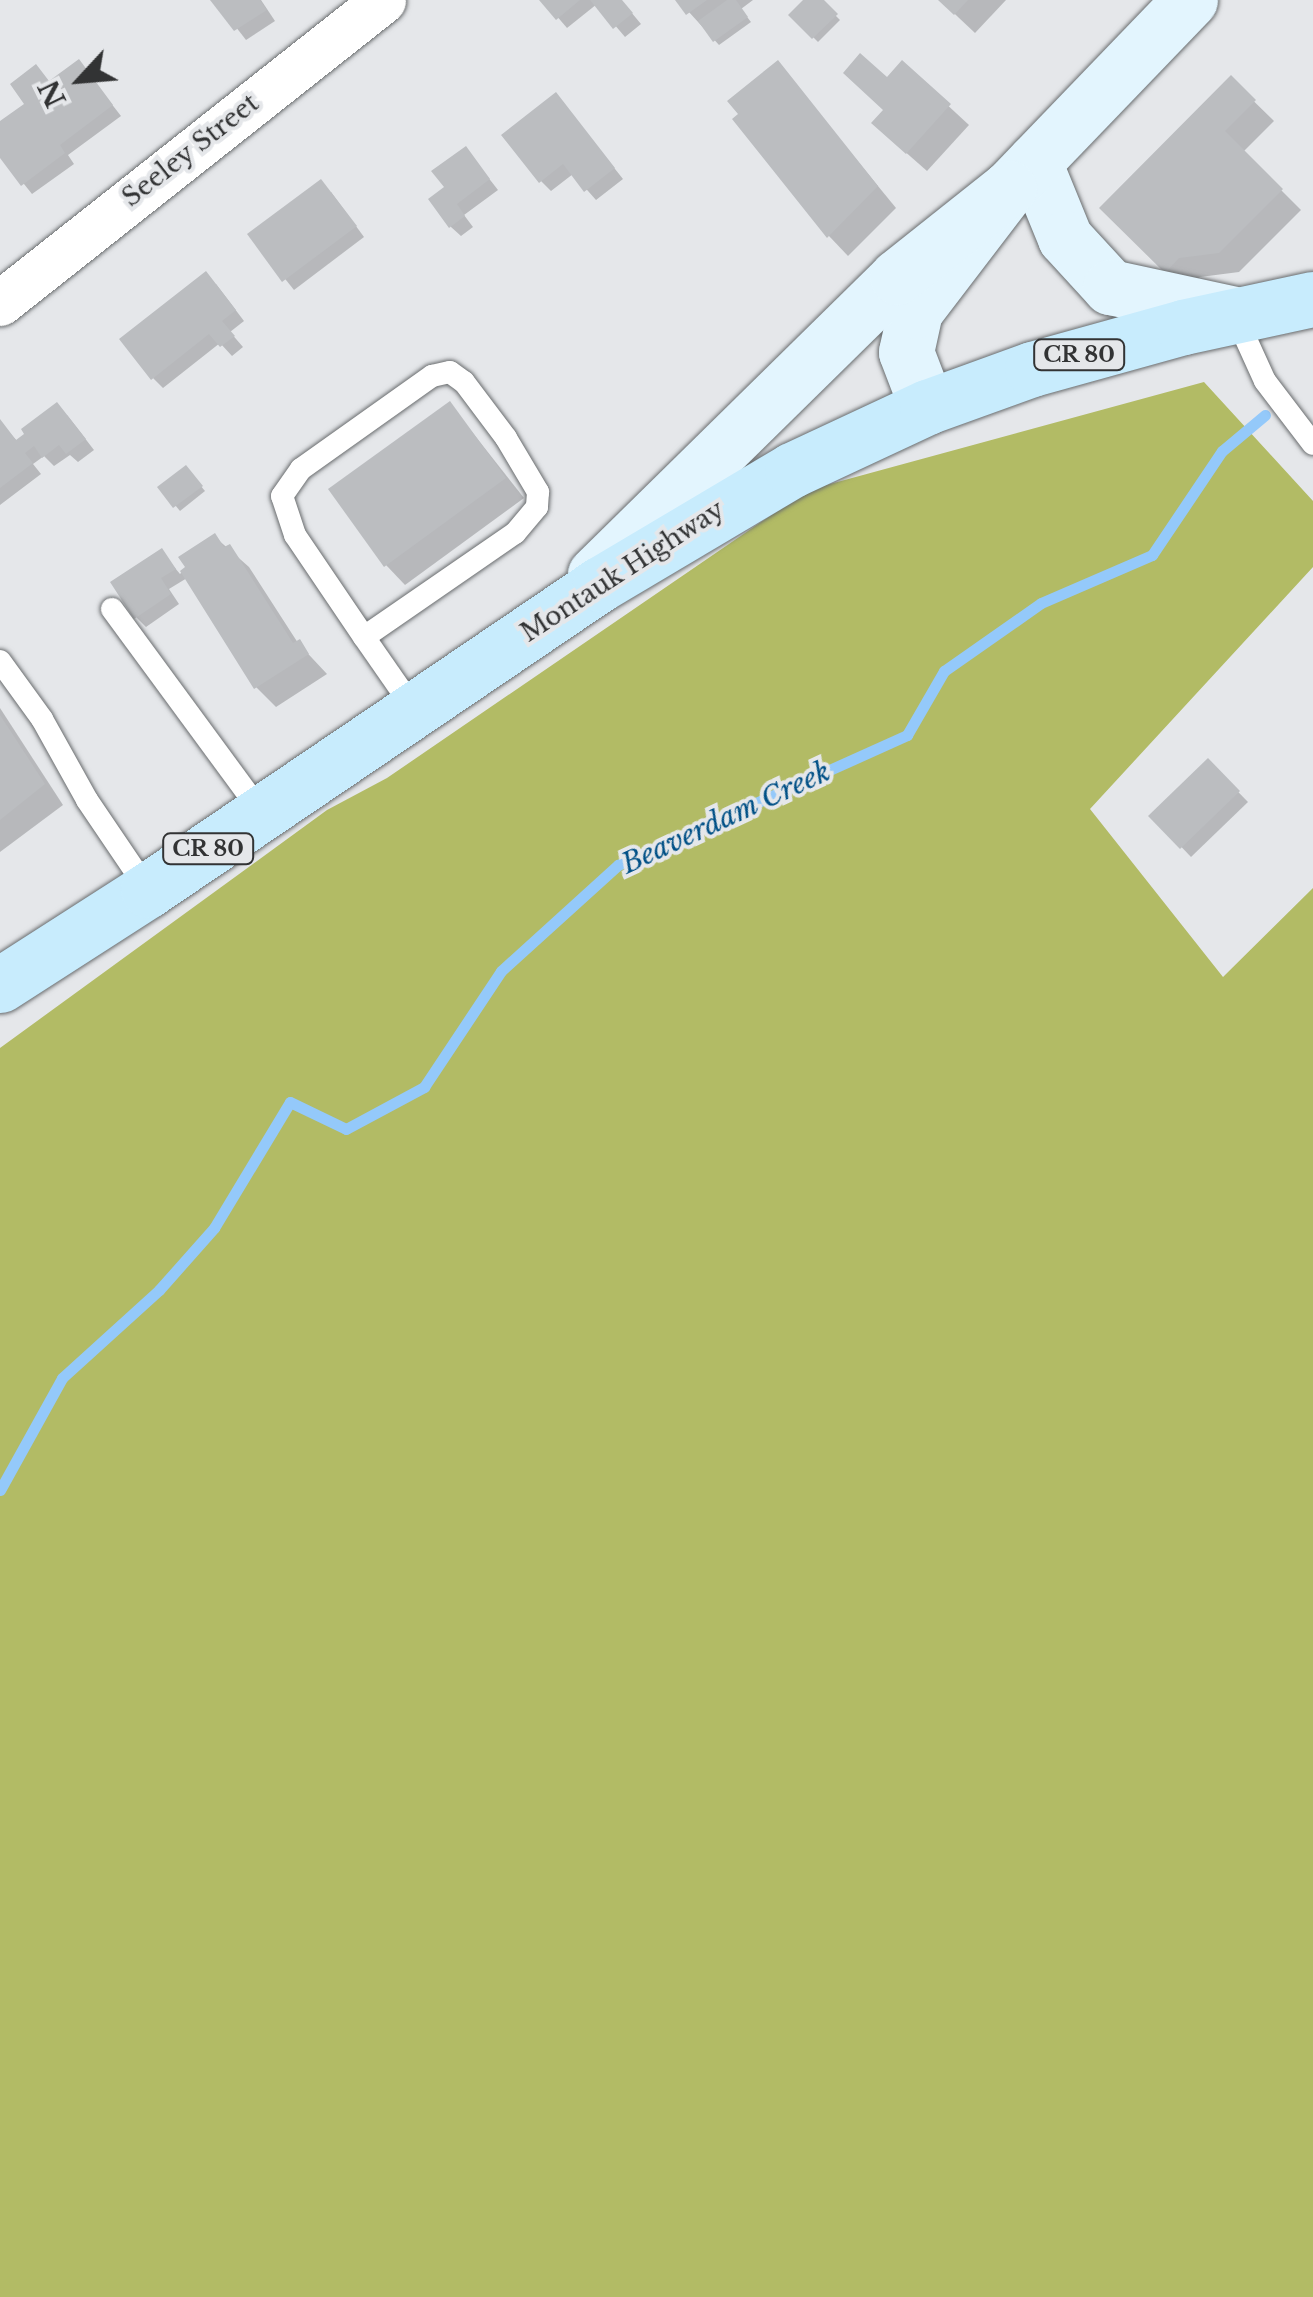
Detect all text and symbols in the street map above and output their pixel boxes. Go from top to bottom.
north arrow [30,30,130,130]
text: N [31,74,74,113]
street label: Seeley Street [117,88,265,214]
road number: CR 80 [1032,338,1126,372]
street label: Montauk Highway [516,495,730,649]
water label: Beaverdam Creek [616,755,836,881]
road number: CR 80 [160,832,256,866]

